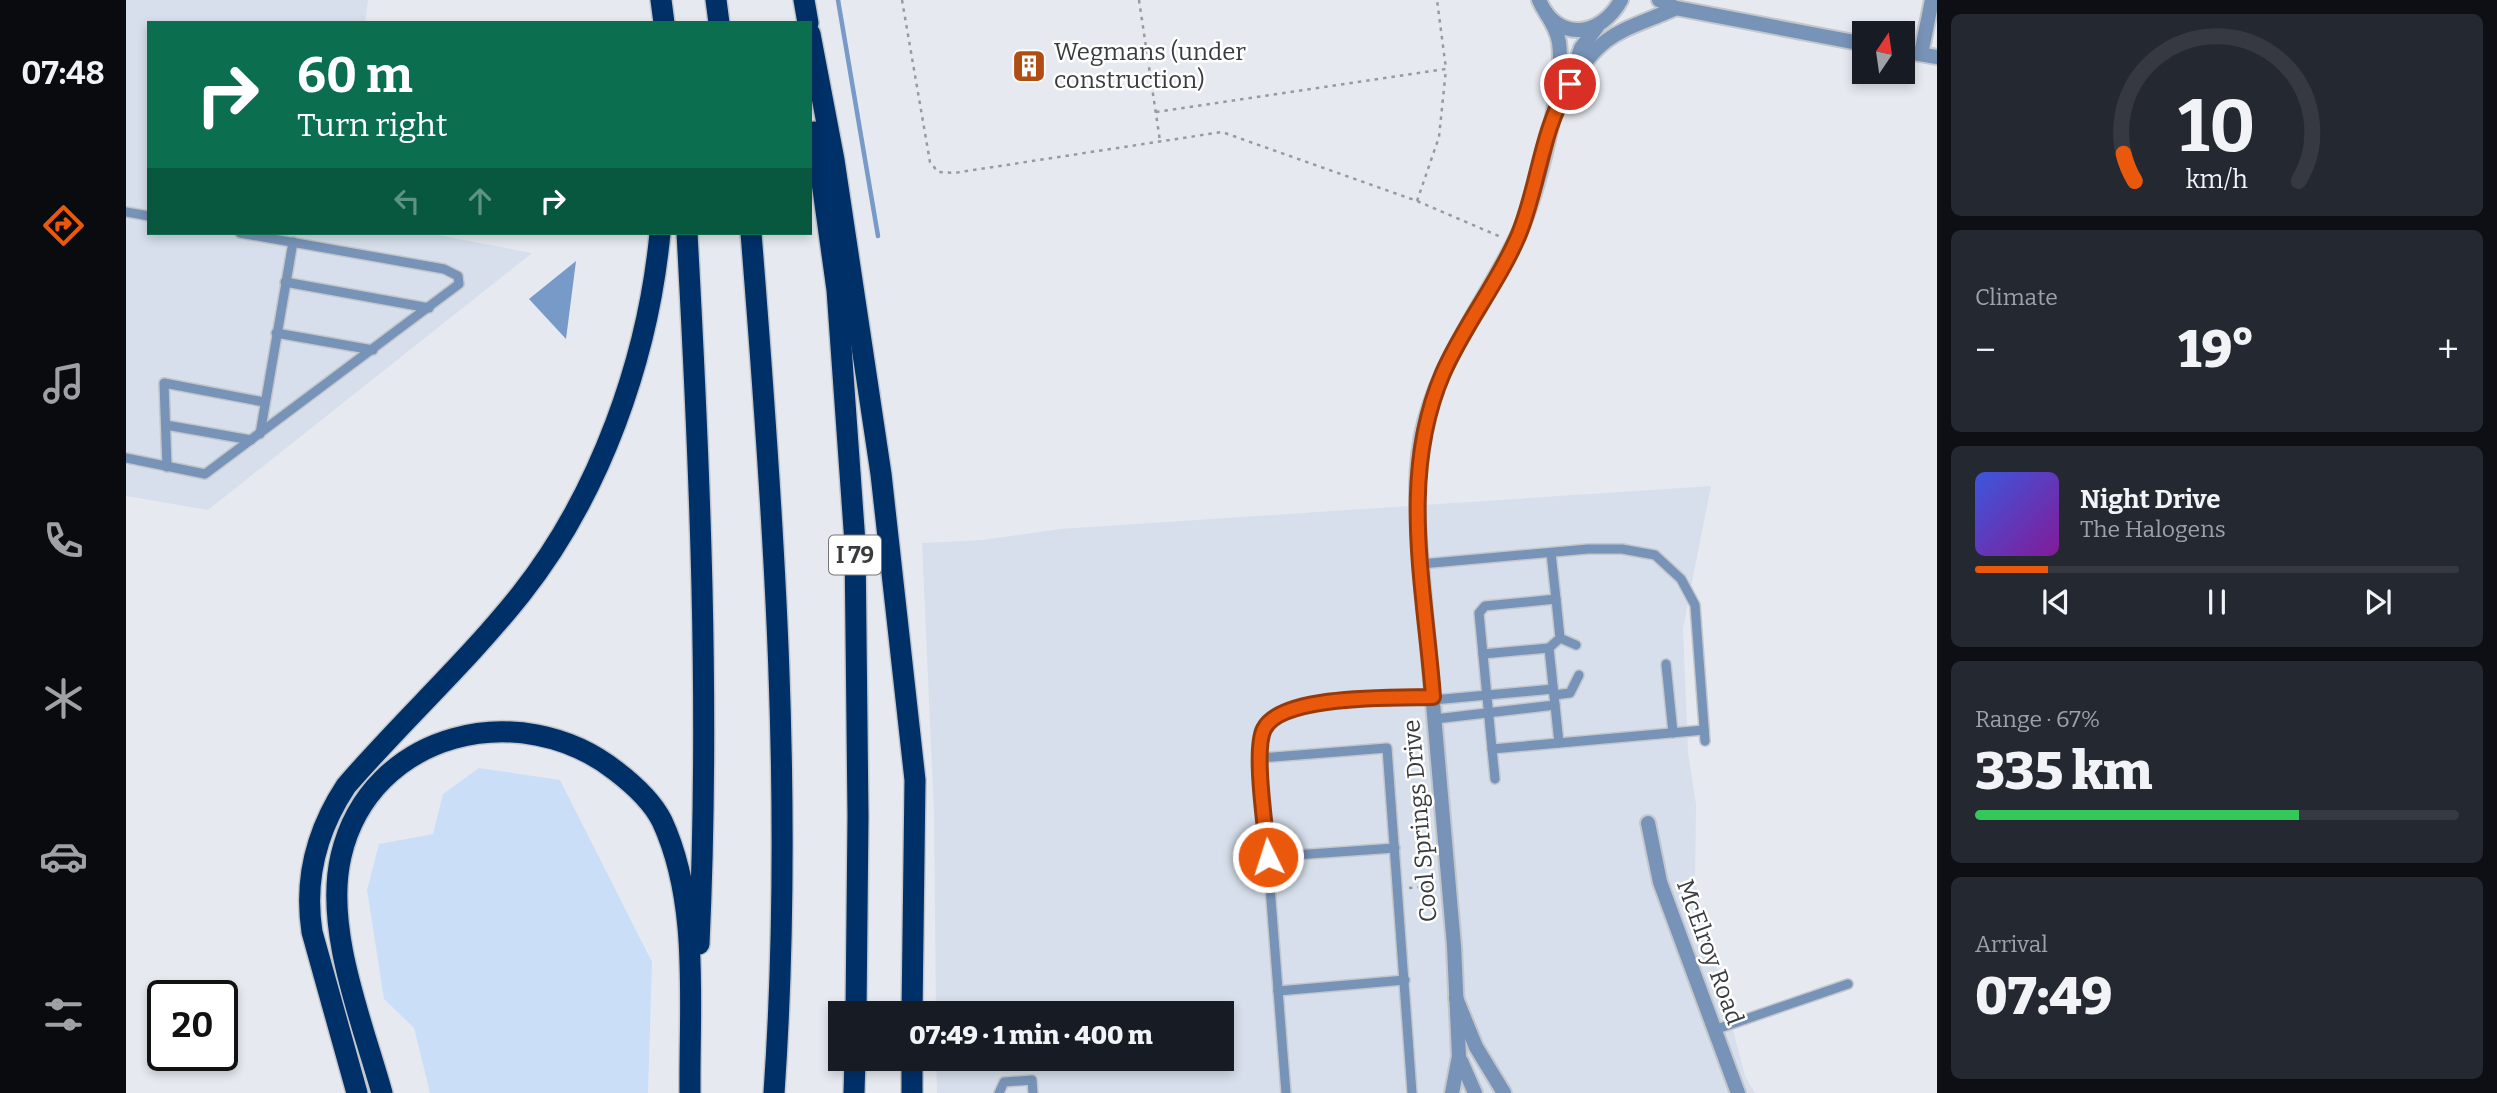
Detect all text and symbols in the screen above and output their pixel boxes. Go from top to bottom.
north arrow [1852,21,1914,84]
map controls [1852,21,1915,84]
place label: Wegmans (under construction) [1054,38,1246,94]
text: 60 m [297,46,413,105]
building icon: Wegmans (under construction) [1010,47,1048,85]
icon: right [182,49,273,140]
text: 07:48 [21,54,105,92]
pin [1540,54,1600,114]
icon: arrive [1551,65,1589,103]
text: 10 [2178,83,2256,170]
text: Turn right [297,106,448,144]
text: km/h [2186,165,2248,195]
icon: left [388,182,426,220]
icon: ahead [461,182,499,220]
icon: right [534,182,572,220]
icon: directions [39,201,88,250]
text: Climate [1975,283,2058,311]
text: 19° [2178,318,2255,381]
text: − [1975,327,1996,373]
text: + [2437,327,2459,373]
icon: music [39,359,88,408]
text: Night Drive [2080,484,2221,515]
text: The Halogens [2080,515,2226,543]
icon: phone [39,516,88,565]
road number: I 79 [829,536,881,575]
icon: previous [2037,583,2075,621]
icon: pause [2198,583,2236,621]
icon: next [2359,583,2397,621]
icon: climate [39,674,88,723]
text: Range · 67% [1975,705,2100,733]
street label: Cool Springs Drive [1397,719,1443,923]
text: 335 km [1975,740,2153,803]
position arrow [1231,820,1305,894]
icon: car [39,832,88,881]
street label: McElroy Road [1671,876,1749,1028]
text: Arrival [1975,930,2048,958]
text: 07:49 [1975,965,2112,1028]
speed limit sign: 20 [147,980,238,1071]
icon: filters [39,990,88,1039]
text: 07:49 · 1 min · 400 m [909,1020,1153,1051]

